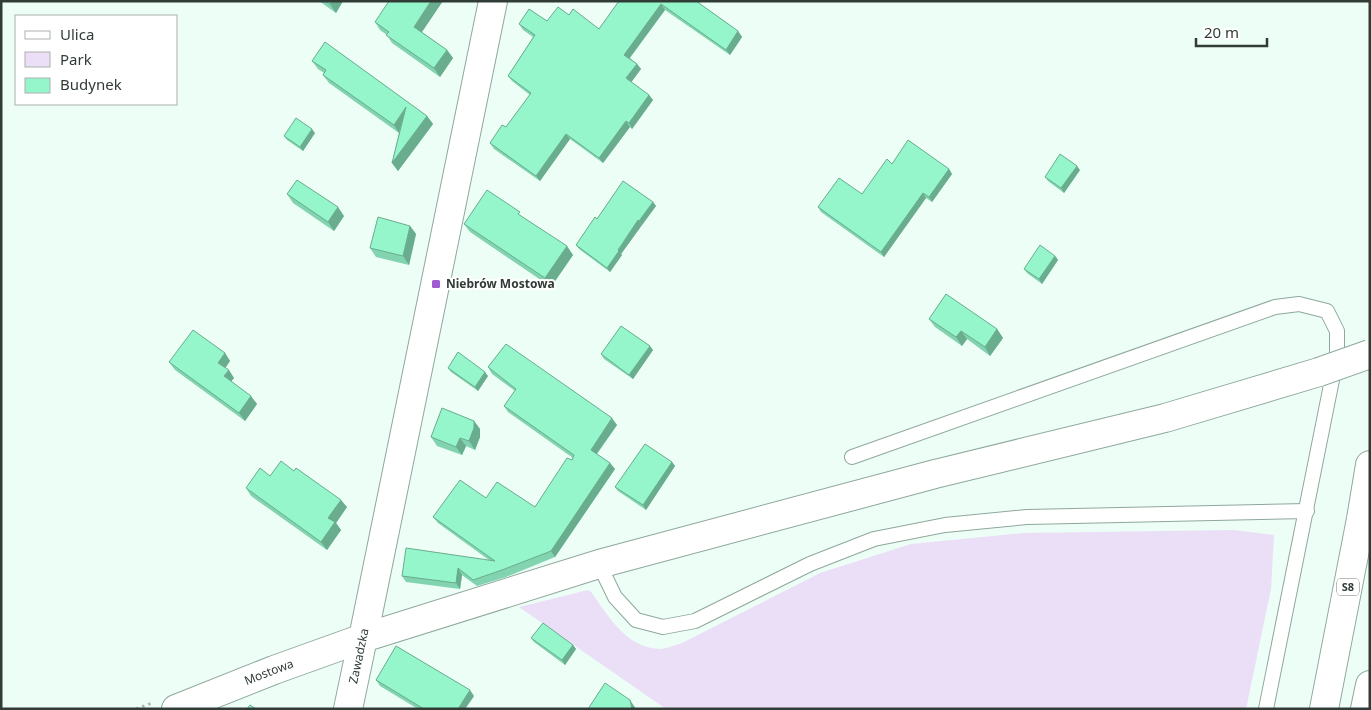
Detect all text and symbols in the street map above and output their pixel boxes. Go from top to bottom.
legend [15,15,178,105]
scale bar [1196,15,1267,47]
text: 20 m [1204,22,1239,42]
text: Ulica [60,24,94,44]
text: Park [60,49,92,69]
text: Budynek [60,74,122,94]
place label: Niebrów Mostowa [446,275,555,292]
marker: Niebrów Mostowa [430,278,442,290]
road number: S8 [1337,578,1359,596]
street label: Zawadzka [344,627,373,685]
street label: Mostowa [242,655,296,689]

